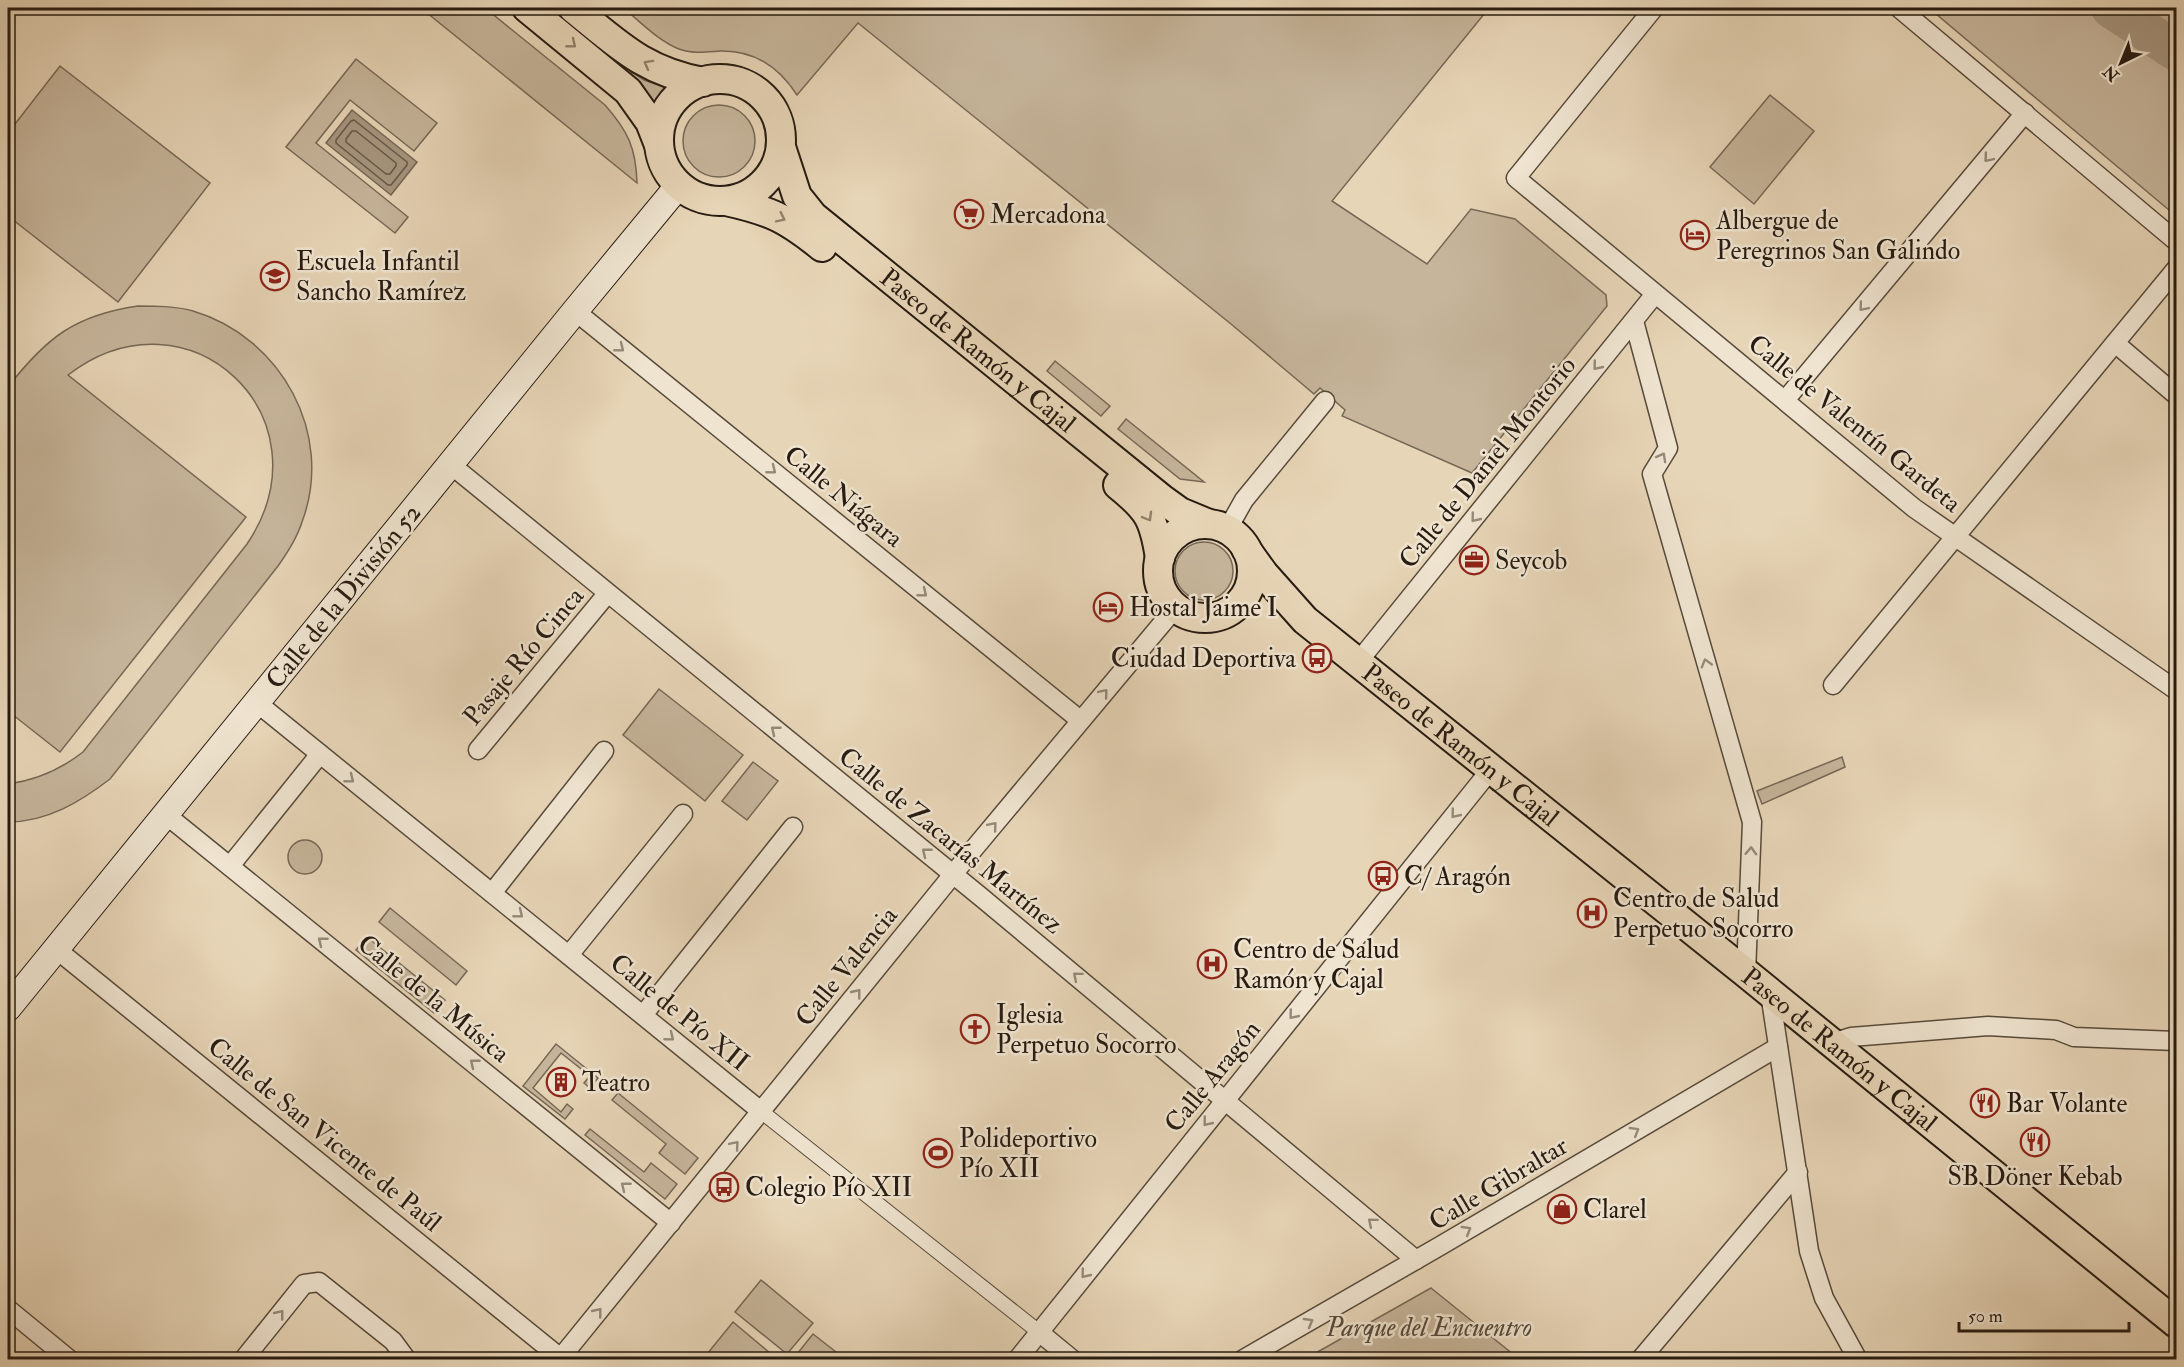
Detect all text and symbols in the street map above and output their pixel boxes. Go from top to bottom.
north arrow [2091,33,2151,93]
one-way arrow [565,37,576,48]
one-way arrow [644,60,654,71]
text: N [2099,61,2124,86]
one-way arrow [1984,151,1995,162]
supermarket icon: Mercadona [953,198,985,230]
place label: Mercadona [990,199,1106,231]
place label: Albergue de Peregrinos San Galindo [1715,205,1960,267]
one-way arrow [775,211,786,222]
hotel icon: Albergue de Peregrinos San Galindo [1679,219,1711,251]
place label: Escuela Infantil Sancho Ramírez [296,246,466,308]
school or university icon: Escuela Infantil Sancho Ramírez [259,260,291,292]
street label: Paseo de Ramón y Cajal [873,262,1082,440]
one-way arrow [1859,300,1870,311]
street label: Calle de Valentín Gardeta [1741,328,1968,520]
one-way arrow [613,340,624,351]
street label: Calle de Daniel Montorio [1392,350,1583,575]
one-way arrow [1594,359,1605,370]
street label: Calle Niágara [777,439,910,555]
one-way arrow [1655,453,1667,463]
one-way arrow [765,463,776,474]
street label: Calle de la División 52 [259,498,428,696]
one-way arrow [1141,511,1153,521]
one-way arrow [1471,511,1482,522]
office icon: Seycob [1458,544,1490,576]
place label: Seycob [1495,545,1567,577]
street label: Pasaje Río Cinca [457,581,591,732]
one-way arrow [917,585,928,596]
hotel icon: Hostal Jaime I [1092,591,1124,623]
place label: Hostal Jaime I [1129,592,1277,624]
bus stop icon: Ciudad Deportiva [1301,642,1333,674]
place label: Ciudad Deportiva [1111,643,1296,676]
street label: Paseo de Ramón y Cajal [1355,657,1565,834]
one-way arrow [1701,658,1713,668]
one-way arrow [1096,689,1107,700]
one-way arrow [771,726,782,737]
street label: Calle de Zacarías Martínez [832,741,1069,941]
one-way arrow [344,771,355,782]
one-way arrow [1451,807,1462,818]
one-way arrow [986,821,997,832]
one-way arrow [1744,847,1757,856]
one-way arrow [922,849,933,860]
bus stop icon: C/ Aragón [1367,860,1399,892]
place label: C/ Aragón [1404,861,1511,893]
place label: Centro de Salud Perpetuo Socorro [1613,883,1794,946]
hospital icon: Centro de Salud Perpetuo Socorro [1576,897,1608,929]
street label: Calle Valencia [789,900,905,1033]
one-way arrow [512,907,523,918]
street label: Calle de la Música [351,928,516,1070]
place label: Centro de Salud Ramón y Cajal [1233,934,1399,996]
one-way arrow [318,937,329,948]
street label: Calle de Pío XII [604,947,755,1078]
hospital icon: Centro de Salud Ramón y Cajal [1196,948,1228,980]
street label: Paseo de Ramón y Cajal [1735,961,1944,1139]
one-way arrow [1072,973,1083,984]
one-way arrow [850,989,861,1000]
place label: Iglesia Perpetuo Socorro [996,999,1177,1062]
one-way arrow [1290,1008,1301,1019]
church icon: Iglesia Perpetuo Socorro [959,1013,991,1045]
street label: Calle Aragón [1158,1014,1268,1139]
one-way arrow [663,1030,674,1041]
street label: Calle de San Vicente de Paúl [201,1031,448,1239]
one-way arrow [470,1060,481,1071]
building icon: Teatro [545,1066,577,1098]
place label: Teatro [582,1067,650,1099]
restaurant icon: Bar Volante [1969,1087,2001,1119]
place label: Bar Volante [2006,1088,2128,1120]
one-way arrow [1204,1115,1215,1126]
place label: Polideportivo Pío XII [959,1123,1097,1185]
restaurant icon: SB Döner Kebab [2019,1126,2051,1158]
one-way arrow [1629,1127,1639,1139]
street label: Calle Gibraltar [1423,1130,1574,1238]
sports icon: Polideportivo Pío XII [922,1137,954,1169]
one-way arrow [727,1141,738,1152]
place label: SB Döner Kebab [1948,1161,2123,1193]
bus stop icon: Colegio Pío XII [708,1171,740,1203]
place label: Colegio Pío XII [745,1172,912,1204]
one-way arrow [621,1182,632,1193]
shop icon: Clarel [1546,1193,1578,1225]
place label: Clarel [1583,1194,1647,1226]
one-way arrow [1367,1219,1378,1230]
one-way arrow [1461,1226,1471,1238]
one-way arrow [1082,1267,1093,1278]
scale bar [1959,1295,2128,1333]
text: 50 m [1968,1305,2003,1328]
one-way arrow [591,1308,602,1319]
one-way arrow [272,1310,283,1321]
park label: Parque del Encuentro [1325,1312,1532,1344]
one-way arrow [1303,1317,1313,1329]

